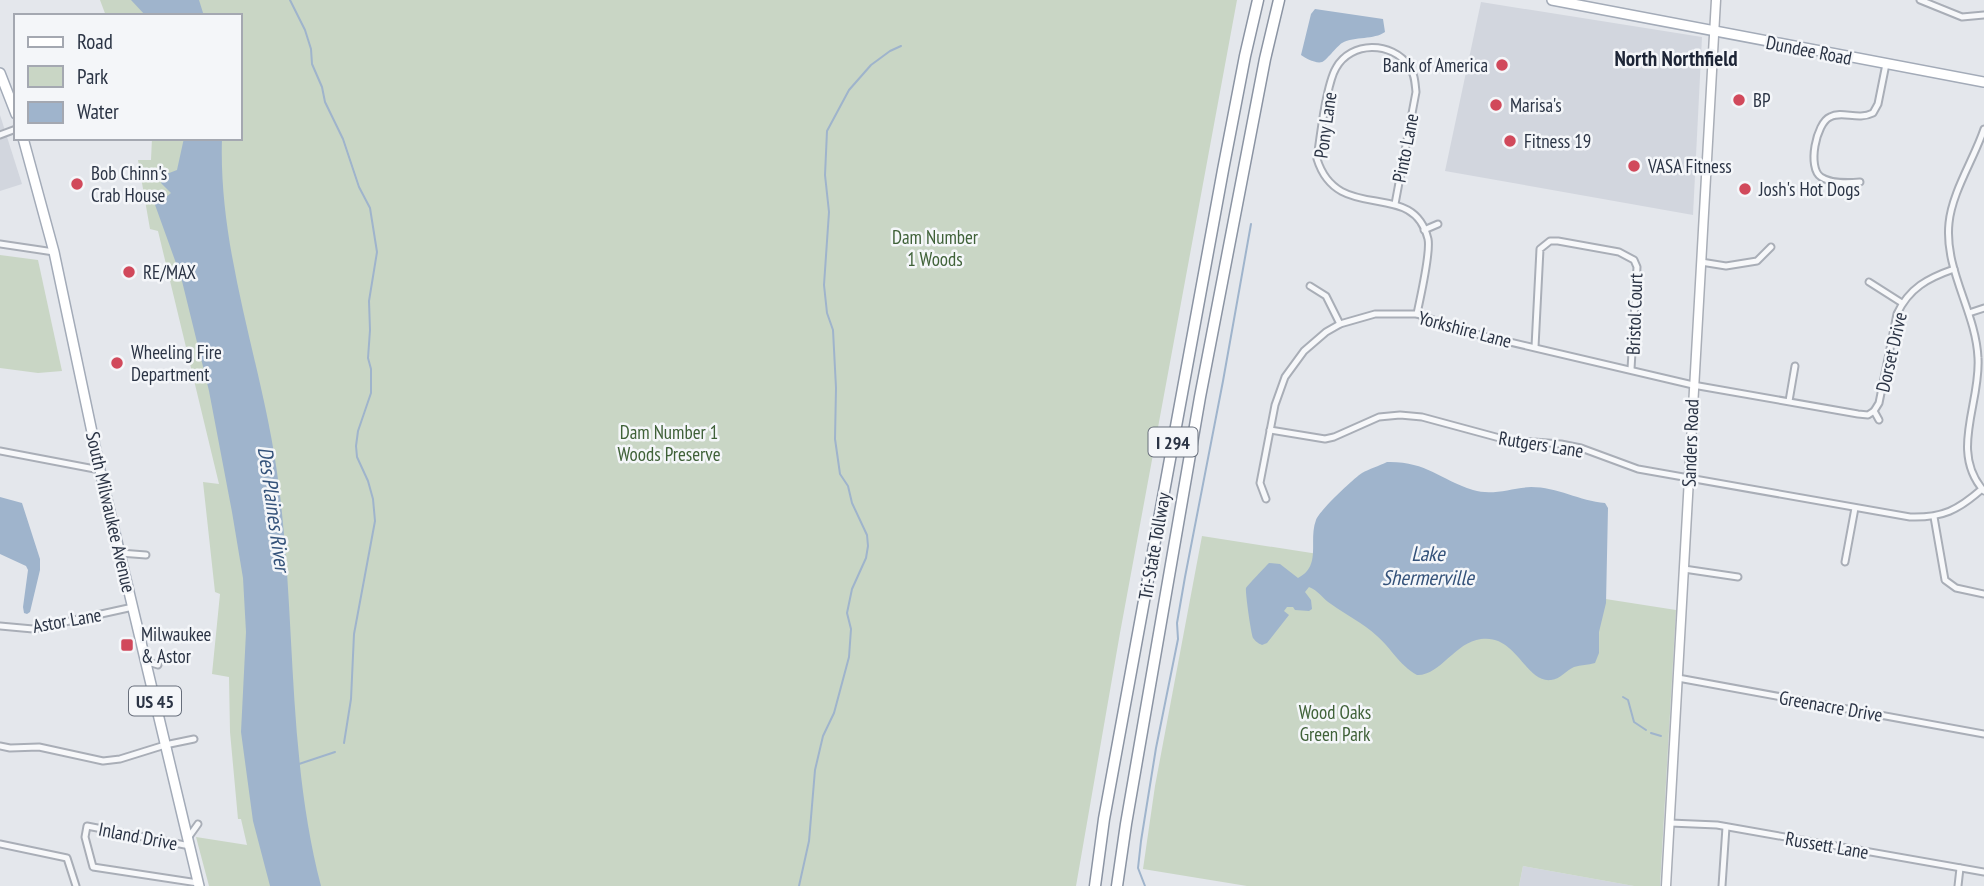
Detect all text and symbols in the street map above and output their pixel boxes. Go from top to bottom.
legend [14,14,242,140]
text: Road [77,28,113,55]
street label: Dundee Road [1764,30,1854,70]
district label: North Northfield [1614,45,1738,72]
place label: Bank of America [1383,53,1488,77]
marker: Bank of America [1494,57,1510,73]
text: Park [77,63,108,90]
place label: BP [1753,88,1771,112]
street label: Pony Lane [1308,90,1342,160]
marker: BP [1731,92,1747,108]
place label: Marisa's [1510,93,1562,117]
marker: Marisa's [1488,97,1504,113]
text: Water [77,98,119,125]
street label: Pinto Lane [1387,111,1423,185]
place label: Fitness 19 [1524,129,1591,153]
marker: Fitness 19 [1502,133,1518,149]
place label: VASA Fitness [1647,154,1732,178]
marker: VASA Fitness [1626,158,1642,174]
place label: Bob Chinn's Crab House [91,161,167,207]
marker: Bob Chinn's Crab House [69,176,85,192]
place label: Josh's Hot Dogs [1758,177,1860,201]
marker: Josh's Hot Dogs [1737,181,1753,197]
park label: Dam Number 1 Woods [892,225,979,271]
place label: RE/MAX [143,260,197,284]
marker: RE/MAX [121,264,137,280]
street label: Bristol Court [1621,272,1647,355]
street label: Yorkshire Lane [1416,305,1514,353]
street label: Dorset Drive [1870,309,1912,394]
place label: Wheeling Fire Department [131,340,222,386]
marker: Wheeling Fire Department [109,355,125,371]
street label: Sanders Road [1676,398,1704,488]
park label: Dam Number 1 Woods Preserve [618,420,721,466]
street label: Rutgers Lane [1497,425,1585,463]
road number: I 294 [1148,428,1198,457]
street label: South Milwaukee Avenue [81,429,141,595]
water label: Des Plaines River [252,445,297,576]
street label: Tri-State Tollway [1133,490,1175,602]
water label: Lake Shermerville [1382,540,1475,591]
street label: Astor Lane [31,602,103,638]
place label: Milwaukee & Astor [141,622,212,668]
marker: Milwaukee & Astor [119,637,135,653]
street label: Greenacre Drive [1778,685,1885,727]
road number: US 45 [129,686,181,716]
park label: Wood Oaks Green Park [1299,700,1371,746]
street label: Inland Drive [96,817,180,855]
street label: Russett Lane [1784,826,1871,864]

